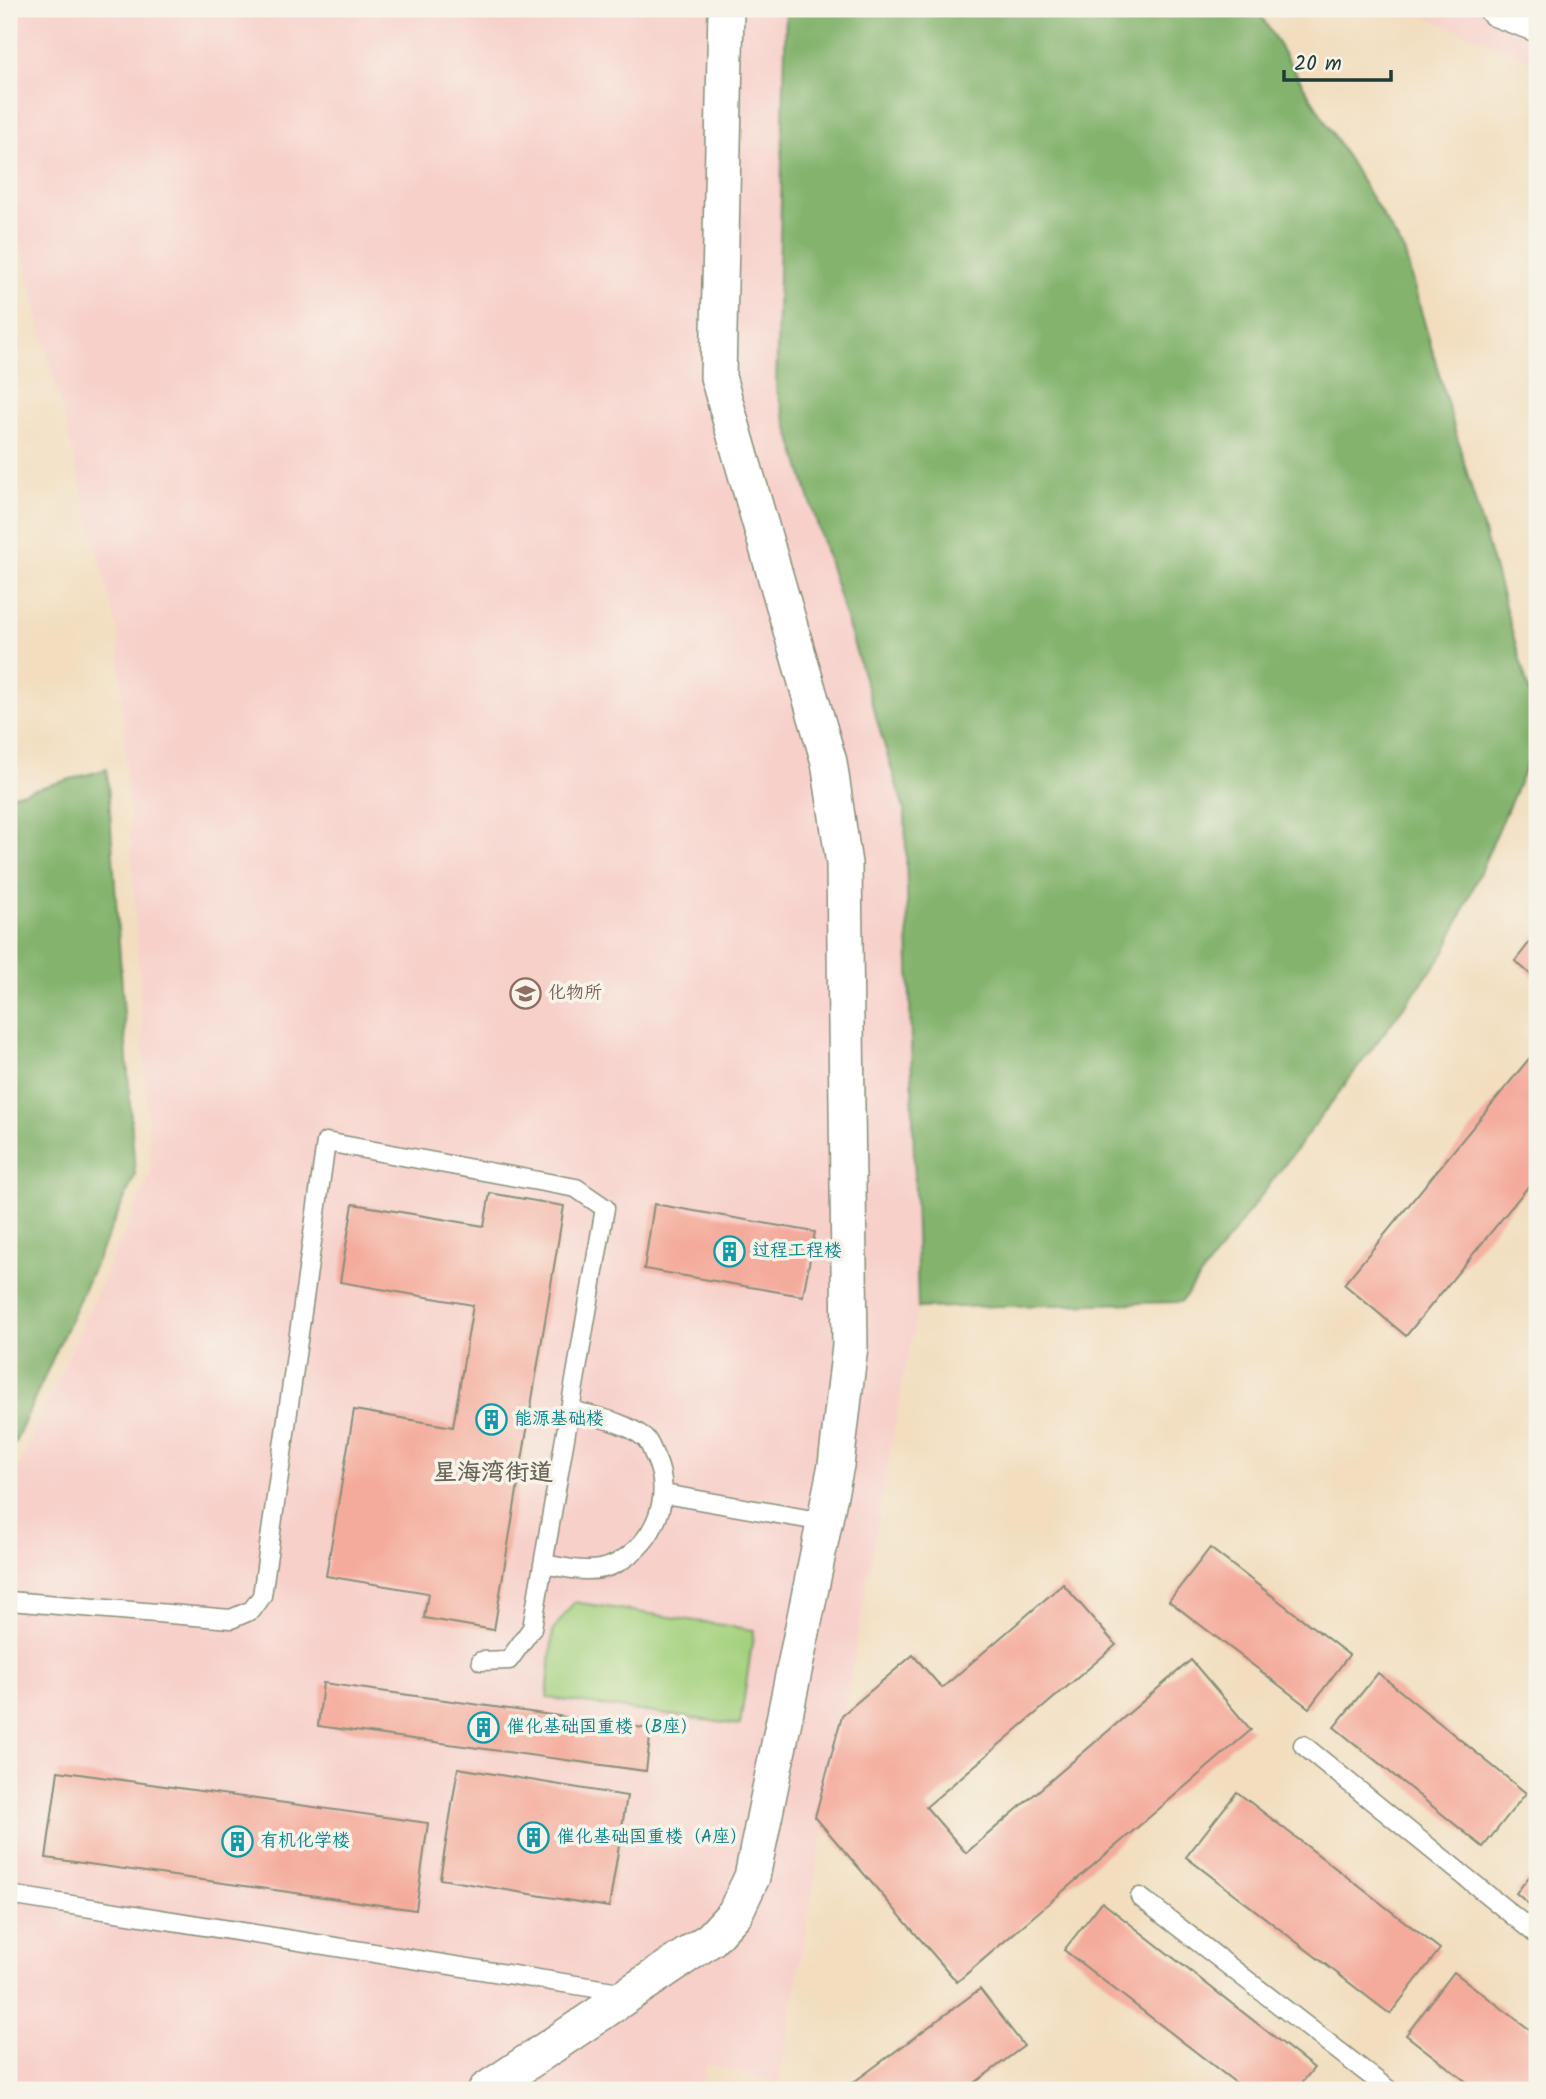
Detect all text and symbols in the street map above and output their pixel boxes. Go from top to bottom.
scale bar [1284,38,1390,82]
text: 20 m [1294,48,1342,81]
school or university icon: 化物所 [508,976,542,1010]
place label: 化物所 [548,979,602,1008]
building icon: 过程工程楼 [712,1234,746,1268]
place label: 过程工程楼 [752,1237,842,1266]
building icon: 能源基础楼 [474,1402,508,1436]
place label: 能源基础楼 [514,1405,604,1434]
district label: 星海湾街道 [433,1454,553,1493]
building icon: 催化基础国重楼（B座） [467,1710,501,1744]
place label: 催化基础国重楼（B座） [507,1713,698,1742]
building icon: 催化基础国重楼（A座） [517,1820,551,1854]
place label: 催化基础国重楼（A座） [557,1823,748,1852]
building icon: 有机化学楼 [220,1824,254,1858]
place label: 有机化学楼 [260,1827,350,1856]

